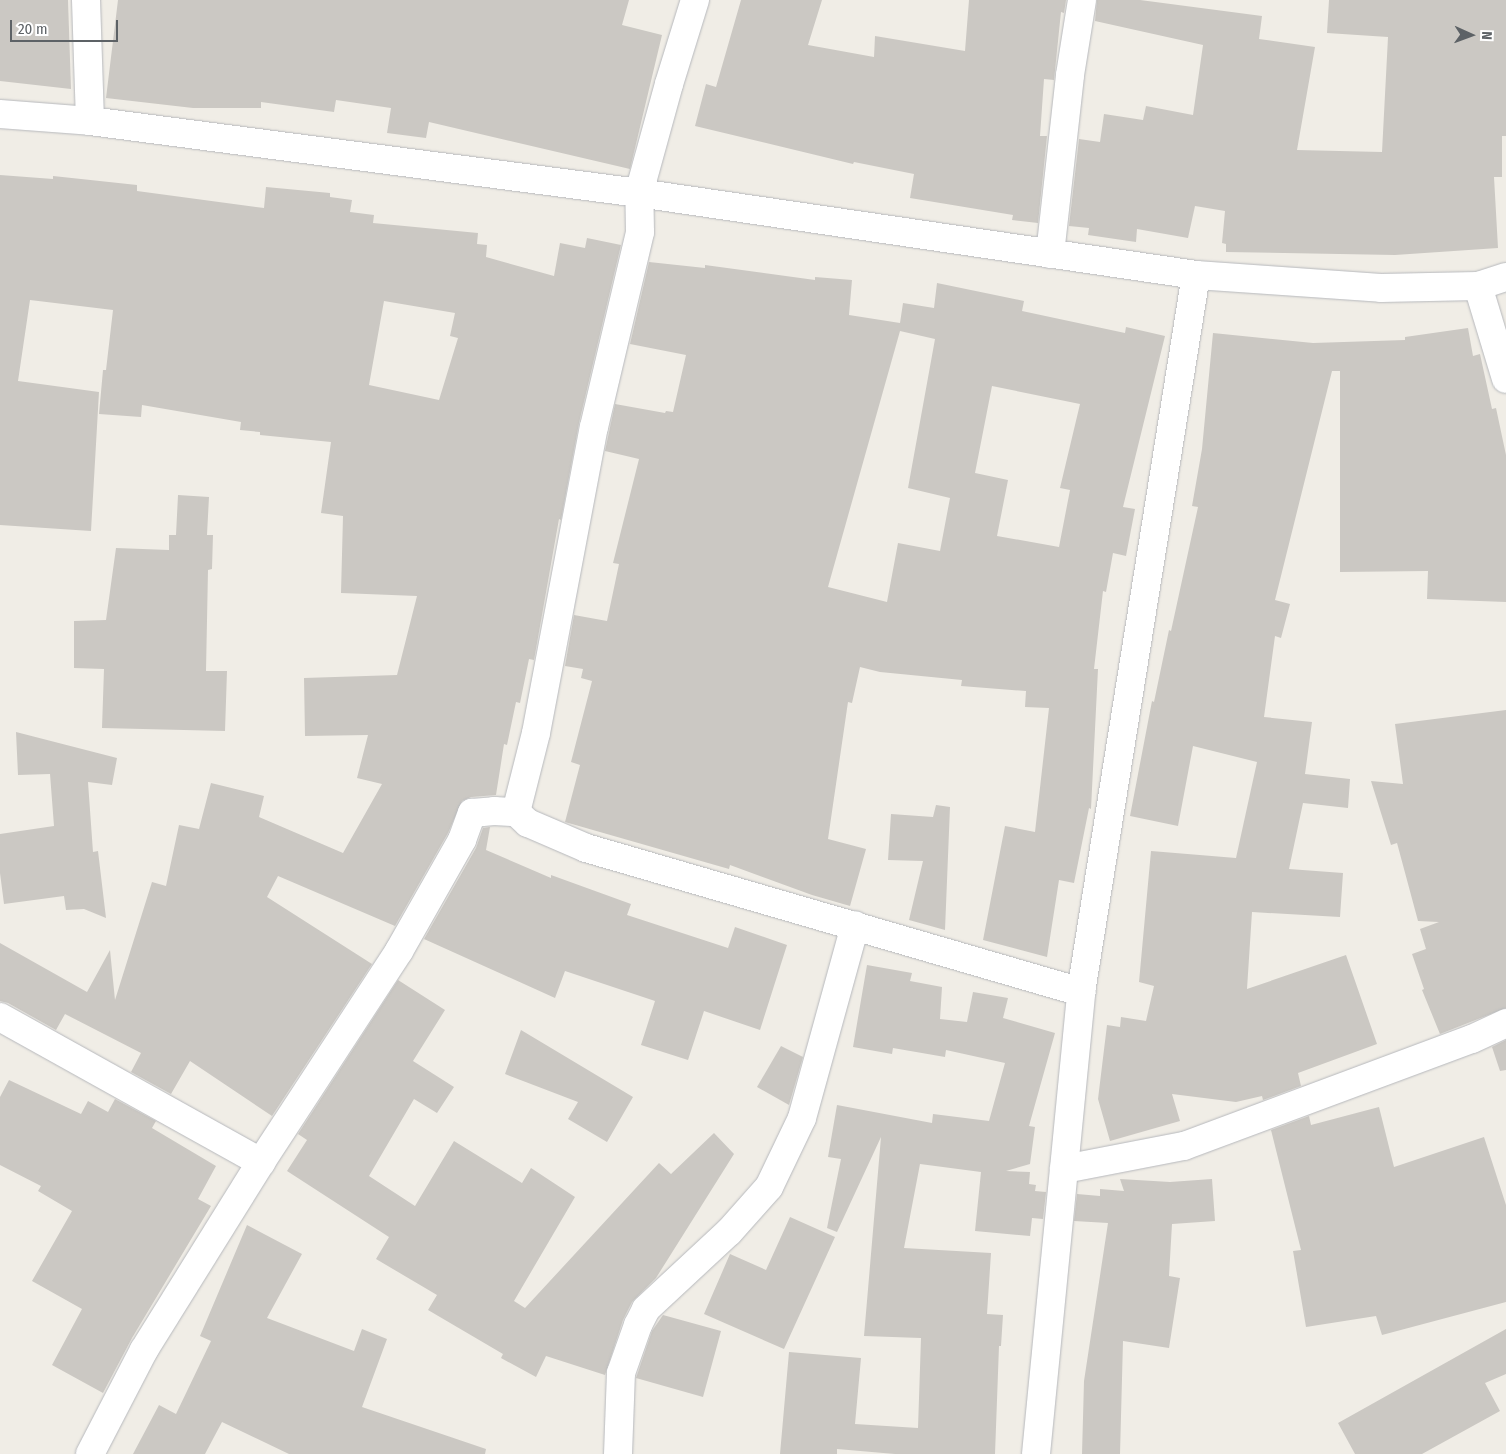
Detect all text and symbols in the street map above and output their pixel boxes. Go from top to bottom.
scale bar [12,10,120,42]
north arrow [1446,10,1496,60]
text: 20 m [18,20,48,38]
text: N [1478,31,1495,40]

